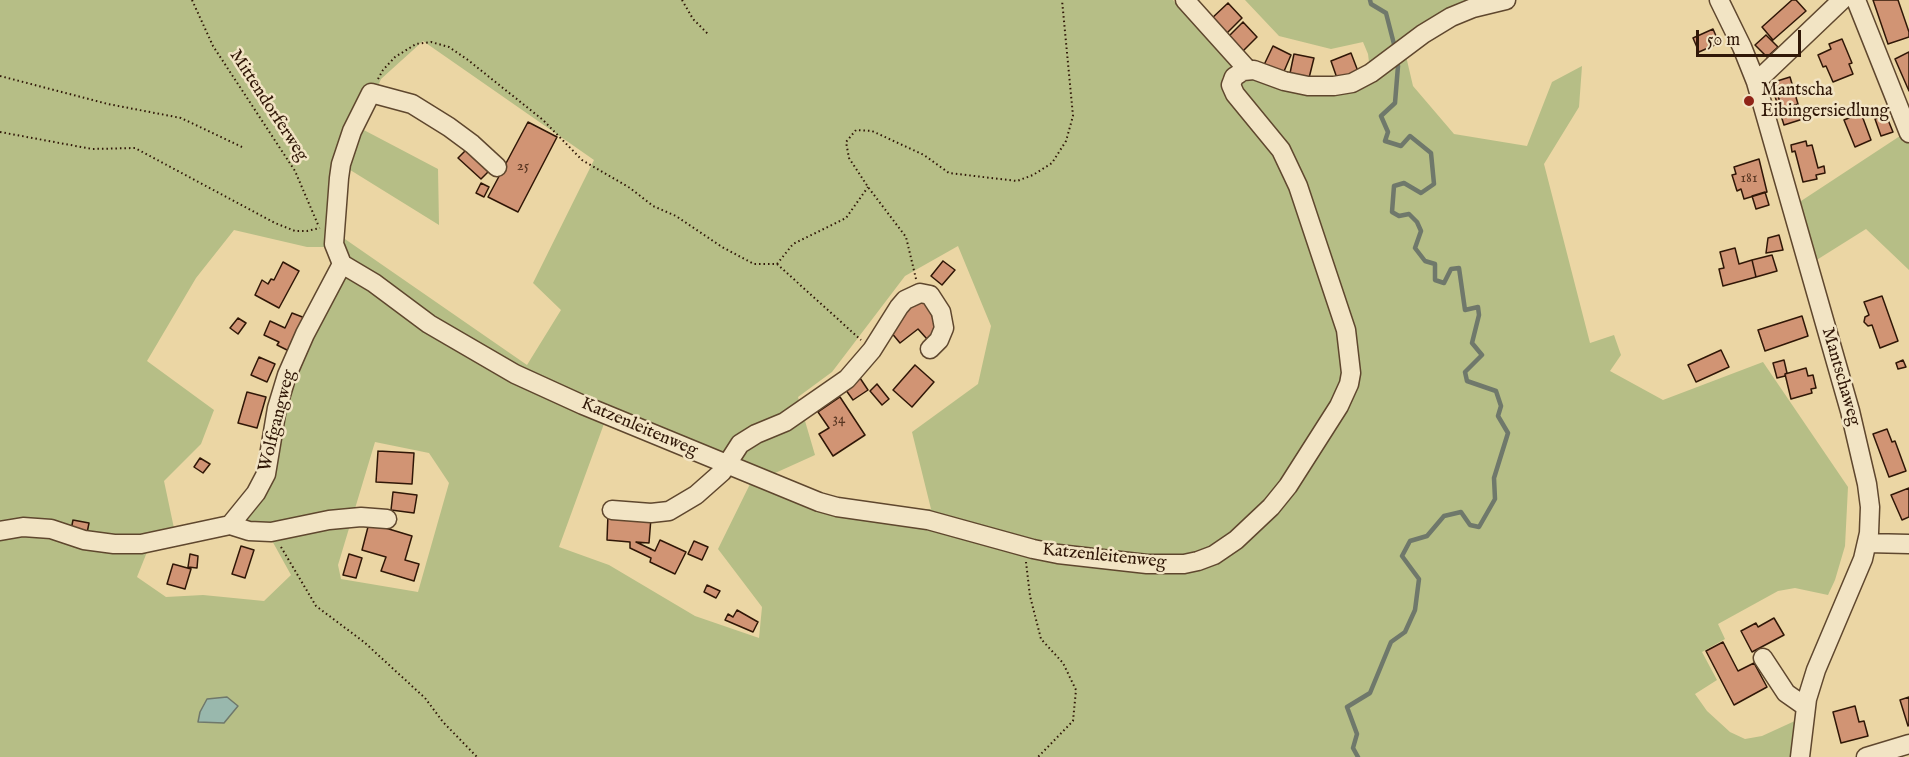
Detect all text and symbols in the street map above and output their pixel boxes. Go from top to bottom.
scale bar [1699,18,1804,56]
text: 50 m [1707,29,1740,52]
street label: Mittendorferweg [224,46,312,166]
place label: Mantscha Eibingersiedlung [1761,80,1889,122]
marker: Mantscha Eibingersiedlung [1742,94,1756,108]
house number: 25 [517,158,529,176]
house number: 181 [1740,170,1758,188]
street label: Mantschaweg [1816,325,1864,429]
street label: Wolfgangweg [255,368,301,474]
street label: Katzenleitenweg [577,394,701,462]
house number: 34 [833,411,845,429]
street label: Katzenleitenweg [1041,540,1167,574]

